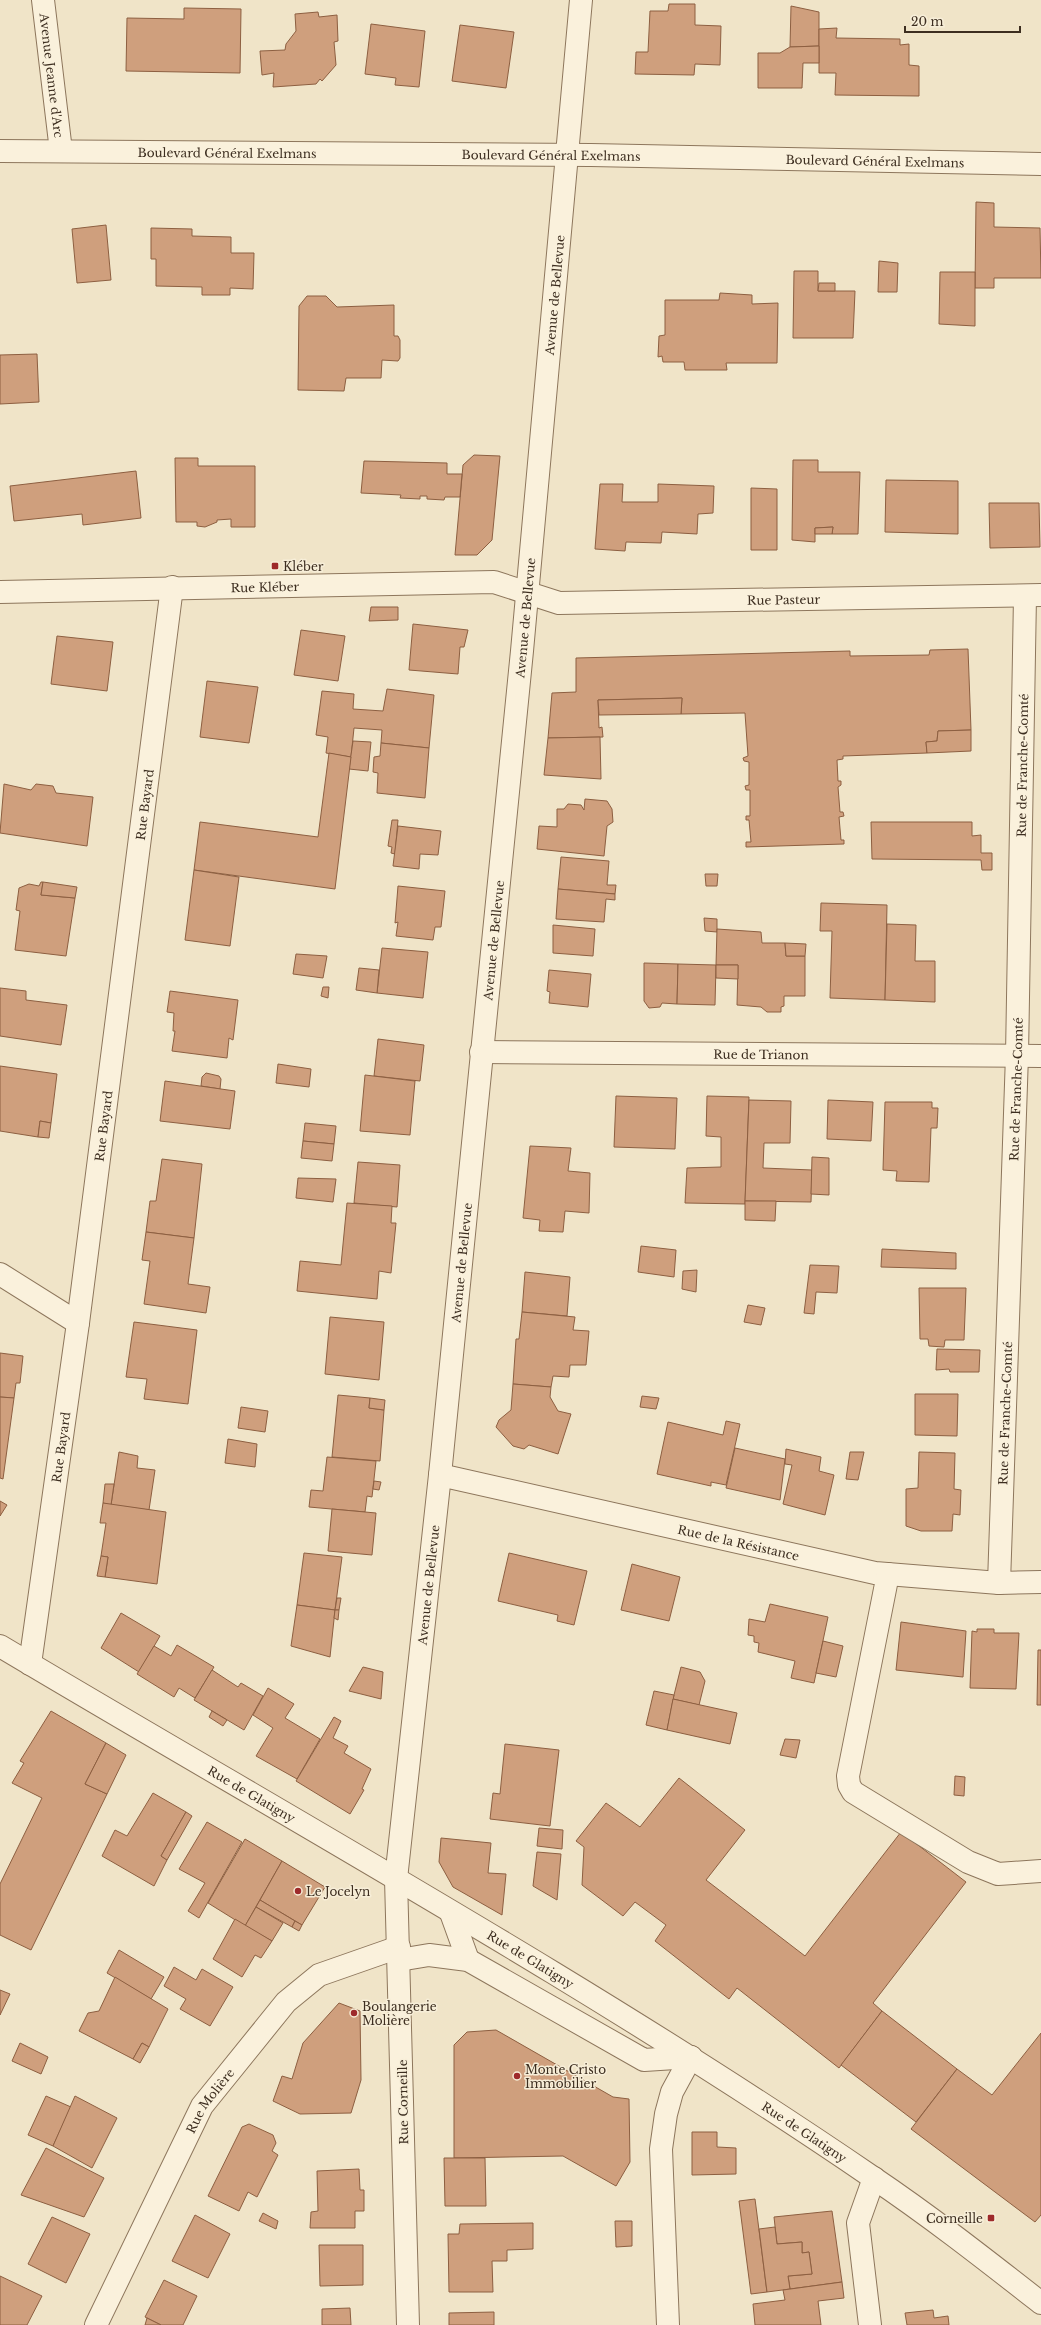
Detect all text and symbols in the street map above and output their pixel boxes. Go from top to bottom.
scale bar [905,8,1020,34]
street label: Avenue Jeanne d'Arc [37,11,67,139]
text: 20 m [911,14,943,29]
street label: Boulevard Général Exelmans [137,144,316,161]
street label: Boulevard Général Exelmans [461,147,641,163]
street label: Boulevard Général Exelmans [785,151,965,170]
street label: Avenue de Bellevue [541,234,567,357]
street label: Avenue de Bellevue [512,557,538,680]
place label: Kléber [283,559,324,574]
marker: Kléber [270,561,280,571]
street label: Rue Kléber [231,578,300,595]
street label: Rue Pasteur [747,591,821,607]
street label: Rue de Franche-Comté [1013,693,1031,837]
street label: Rue Bayard [132,768,156,841]
street label: Avenue de Bellevue [480,879,507,1002]
street label: Rue de Franche-Comté [1006,1017,1025,1161]
street label: Rue de Trianon [713,1046,809,1062]
street label: Rue Bayard [91,1090,115,1162]
street label: Avenue de Bellevue [448,1202,475,1324]
street label: Rue de Franche-Comté [995,1341,1015,1485]
street label: Rue Bayard [48,1411,73,1484]
street label: Rue de la Résistance [676,1521,801,1563]
street label: Avenue de Bellevue [414,1524,442,1647]
street label: Rue de Glatigny [205,1763,298,1826]
place label: Le Jocelyn [306,1884,370,1899]
marker: Le Jocelyn [293,1886,303,1896]
street label: Rue de Glatigny [484,1927,577,1991]
place label: Boulangerie Molière [362,1999,437,2028]
marker: Boulangerie Molière [349,2008,359,2018]
street label: Rue Corneille [395,2059,411,2145]
place label: Monte Cristo Immobilier [525,2062,606,2091]
street label: Rue Molière [183,2065,237,2136]
marker: Monte Cristo Immobilier [512,2071,522,2081]
street label: Rue de Glatigny [759,2098,850,2166]
place label: Corneille [926,2211,983,2226]
marker: Corneille [986,2213,996,2223]

